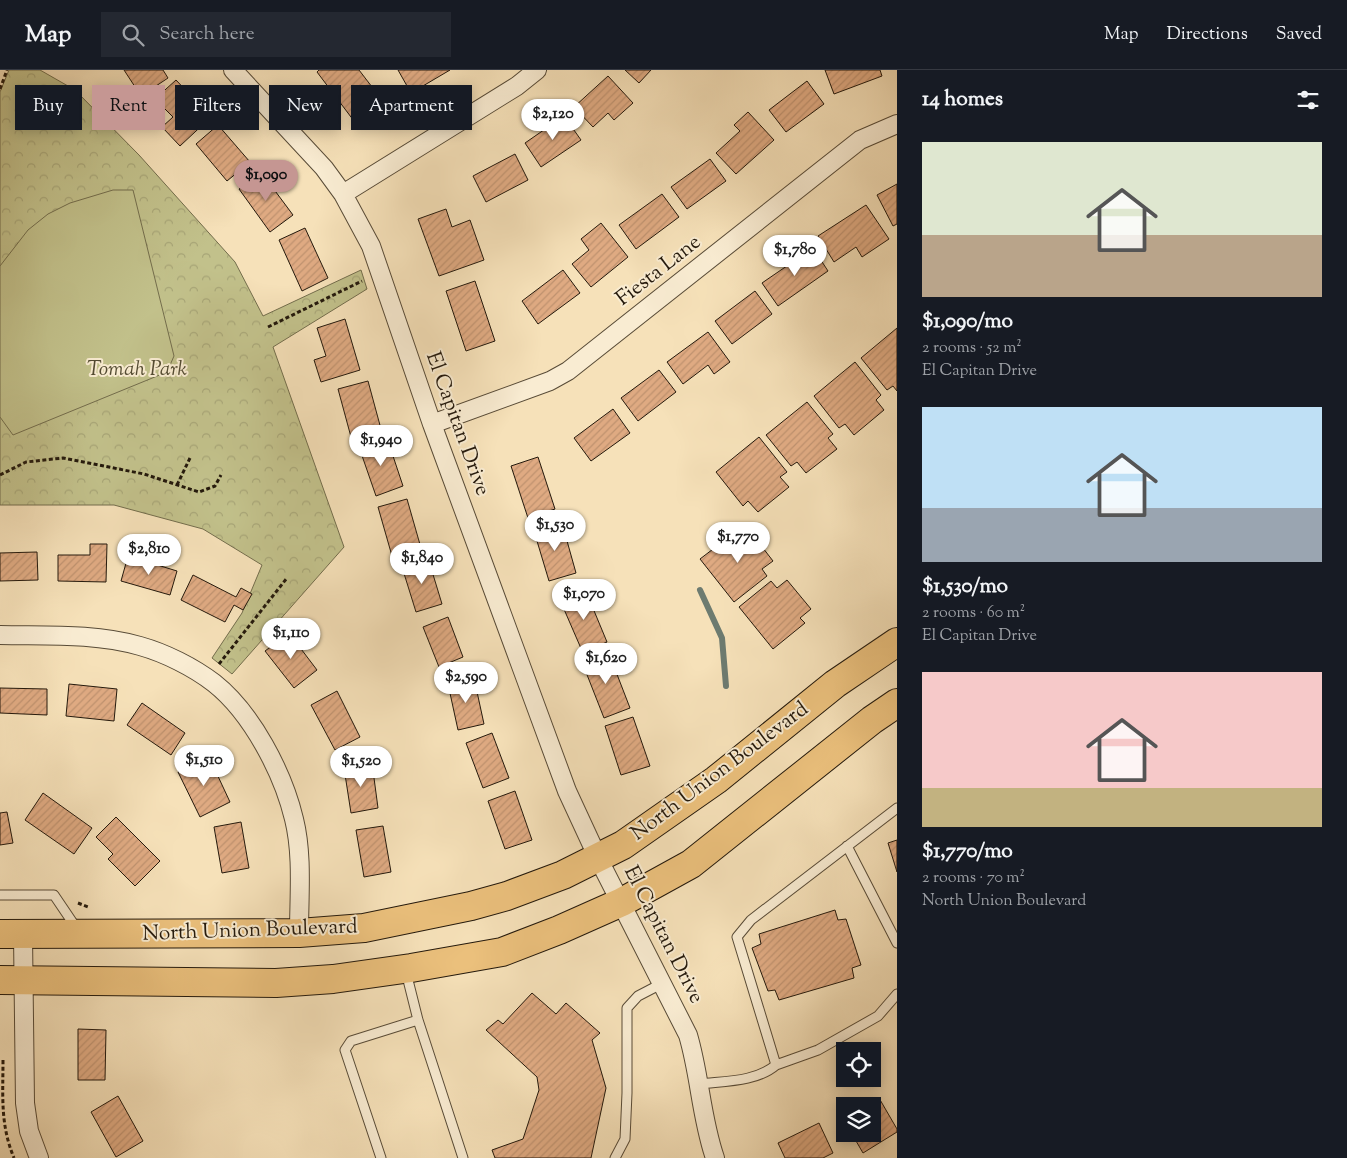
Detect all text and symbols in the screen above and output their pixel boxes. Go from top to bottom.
search box [101,12,451,57]
text: Map [25,18,71,52]
icon: search [119,21,147,49]
text: Search here [159,21,255,48]
text: Map [1104,22,1139,48]
text: Directions [1167,22,1248,48]
text: Saved [1276,22,1322,48]
chip: Buy [15,85,82,130]
chip: Rent [92,85,165,130]
chip: Filters [175,85,259,130]
chip: New [269,85,341,130]
chip: Apartment [351,85,472,130]
text: 14 homes [922,85,1003,115]
icon: filters [1294,86,1322,114]
pin: $2,120 [512,98,594,141]
text: $2,120 [532,103,574,126]
pin: $1,090 [225,160,307,202]
text: $1,090 [245,164,287,187]
icon: home [1077,175,1167,265]
street label: Fiesta Lane [610,228,708,314]
pin: $1,780 [754,234,836,277]
text: $1,780 [774,239,816,262]
text: $1,090/mo [922,307,1013,337]
text: 2 rooms · 52 m² [922,337,1022,360]
street label: El Capitan Drive [417,348,497,500]
park label: Tomah Park [87,355,187,385]
text: El Capitan Drive [922,360,1037,383]
pin: $1,940 [340,424,422,467]
text: $1,940 [360,429,402,452]
icon: home [1077,440,1167,530]
pin: $1,530 [514,510,596,552]
text: $1,530 [536,514,574,537]
pin: $1,770 [697,522,779,564]
text: $1,770 [717,526,759,549]
pin: $2,810 [108,534,190,576]
text: $2,810 [128,538,170,561]
pin: $1,840 [381,542,463,585]
text: $1,840 [401,547,443,570]
text: $1,530/mo [922,572,1008,602]
pin: $1,070 [543,578,625,621]
text: $1,070 [563,583,605,606]
text: 2 rooms · 60 m² [922,602,1025,625]
pin: $1,110 [250,618,332,660]
text: $1,110 [272,622,310,645]
text: El Capitan Drive [922,625,1037,648]
pin: $1,620 [565,642,647,685]
text: $1,620 [585,647,627,670]
pin: $2,590 [425,662,507,704]
text: $2,590 [445,666,487,689]
street label: North Union Boulevard [625,695,815,849]
icon: home [1077,705,1167,795]
pin: $1,510 [163,744,245,787]
pin: $1,520 [320,746,402,788]
text: $1,510 [185,749,223,772]
text: $1,520 [341,750,381,773]
text: $1,770/mo [922,837,1013,867]
street label: El Capitan Drive [615,861,711,1009]
text: 2 rooms · 70 m² [922,867,1025,890]
text: North Union Boulevard [922,890,1086,913]
street label: North Union Boulevard [142,912,358,950]
map controls [836,1042,881,1142]
button: locate [836,1042,881,1087]
button: layers [836,1097,881,1142]

